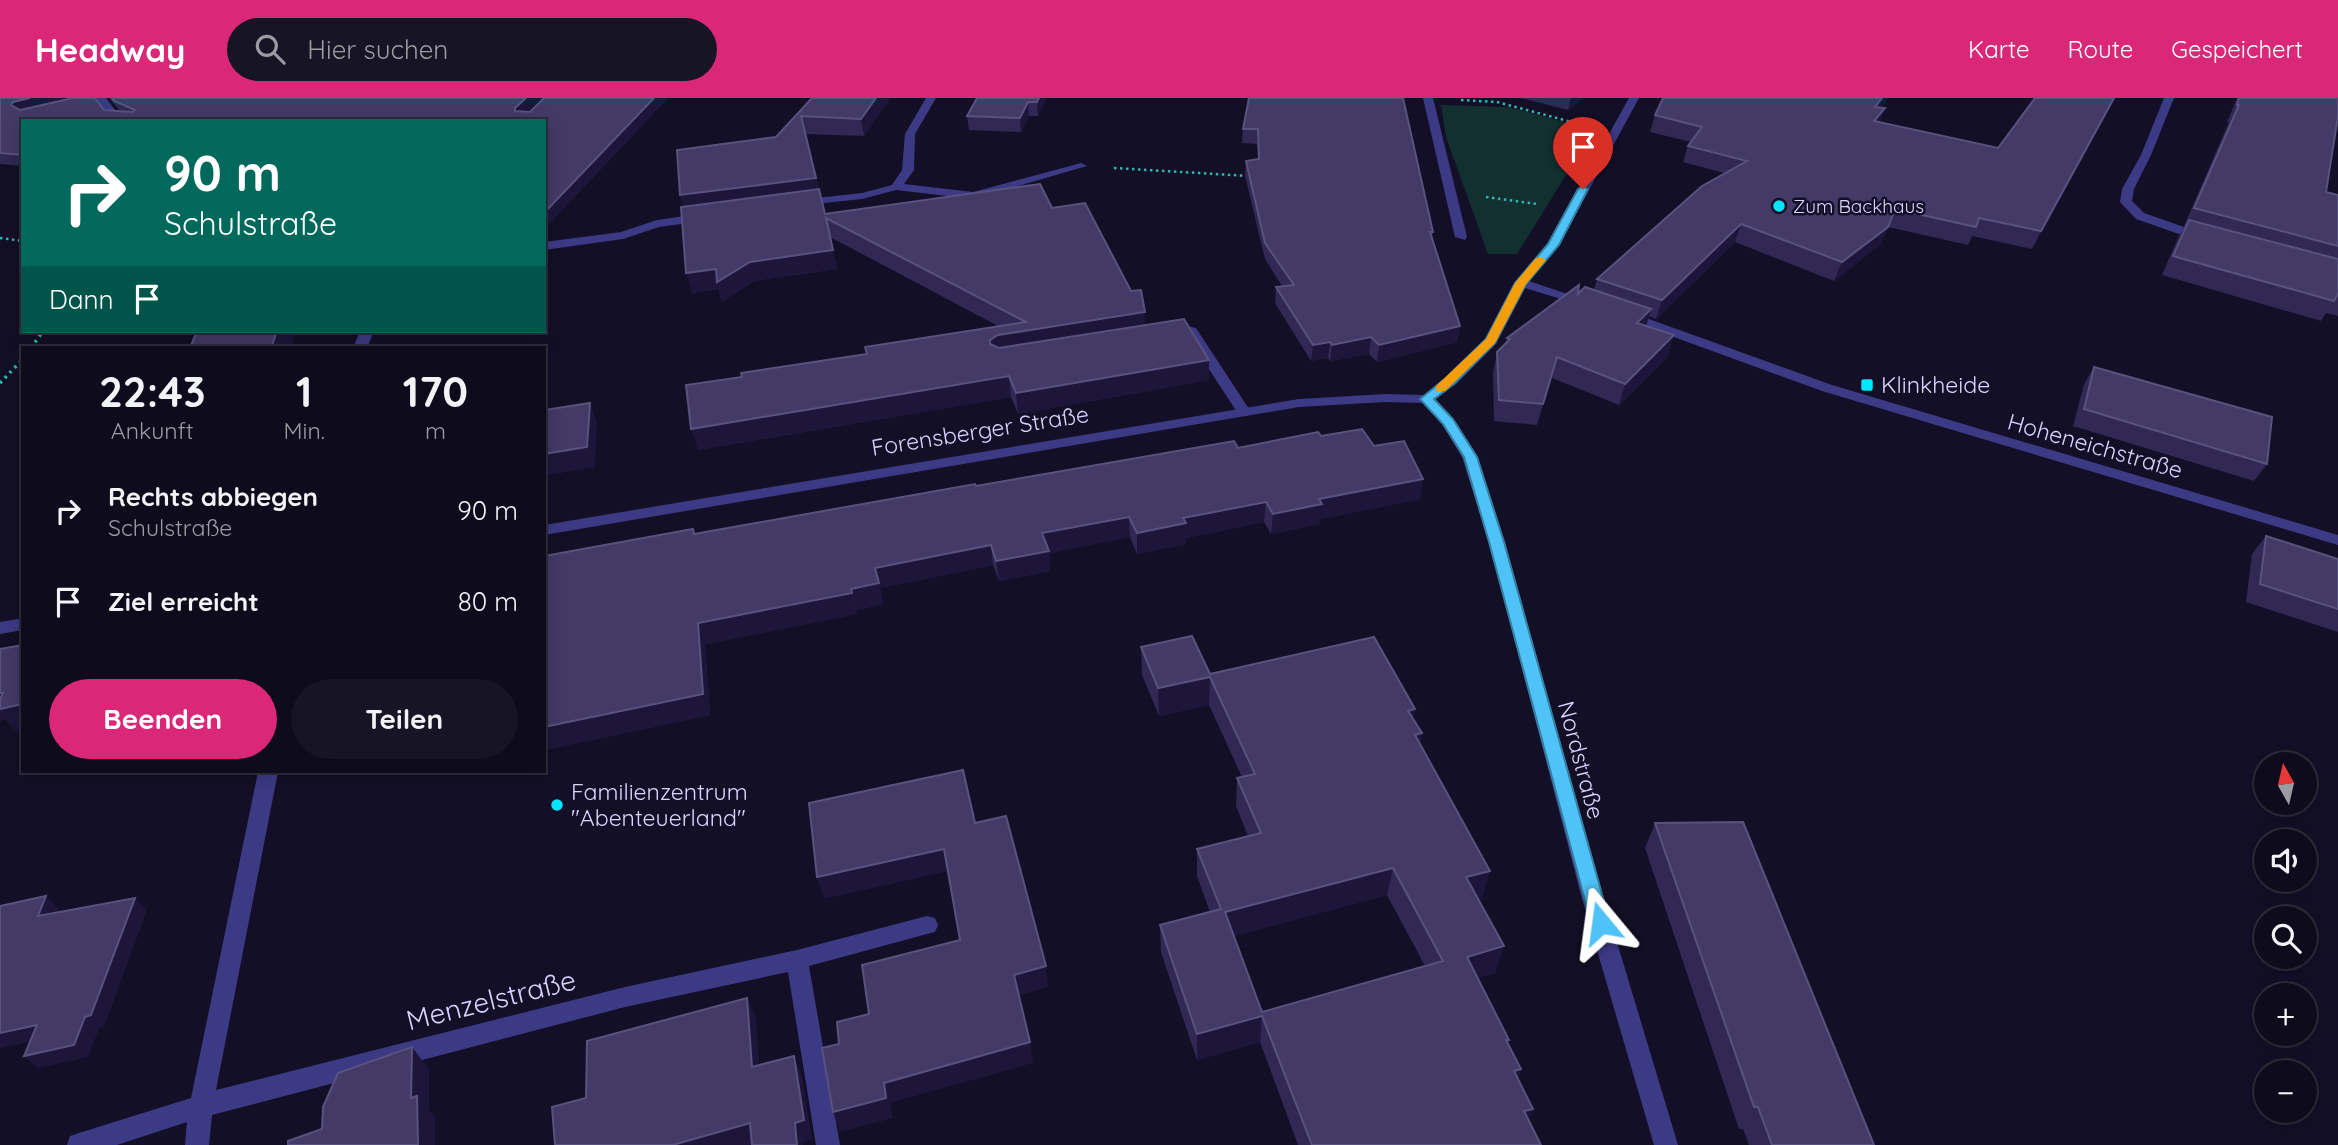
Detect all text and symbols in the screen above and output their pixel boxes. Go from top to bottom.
search box [227,18,717,81]
text: Headway [35,29,185,70]
icon: search [251,30,289,68]
text: Hier suchen [307,33,448,66]
text: Karte [1968,34,2030,64]
text: Route [2068,34,2133,64]
text: Gespeichert [2171,34,2303,64]
pin [1553,117,1613,189]
icon: arrive [1564,128,1602,166]
text: 90 m [164,142,281,203]
icon: right [49,147,140,238]
place label: Zum Backhaus [1793,194,1924,218]
marker: Zum Backhaus [1771,198,1787,214]
text: Schulstraße [164,203,337,243]
icon: arrive [128,280,166,318]
text: Dann [49,283,114,316]
text: 22:43 [99,365,205,418]
text: 1 [296,365,312,418]
text: 170 [403,365,468,418]
place label: Klinkheide [1881,370,1990,399]
marker: Klinkheide [1859,377,1875,393]
street label: Forensberger Straße [869,399,1091,462]
street label: Hoheneichstraße [2004,407,2186,484]
text: Ankunft [111,416,194,445]
text: Min. [283,416,325,445]
text: m [425,416,446,445]
text: Rechts abbiegen [108,480,318,513]
icon: right [49,492,87,530]
text: 90 m [457,494,518,527]
text: Schulstraße [108,513,232,542]
icon: arrive [49,583,87,621]
text: Ziel erreicht [108,585,259,618]
text: 80 m [458,585,518,618]
button: Beenden [49,679,277,759]
button: Teilen [291,679,518,759]
street label: Nordstraße [1552,698,1611,822]
north arrow [2254,752,2317,816]
map controls [2254,752,2317,1123]
place label: Familienzentrum "Abenteuerland" [571,777,748,832]
marker: Familienzentrum "Abenteuerland" [549,797,565,813]
button: sound [2254,829,2317,892]
position arrow [1564,886,1638,960]
button: search [2254,906,2317,969]
street label: Menzelstraße [403,962,579,1037]
button: + [2254,983,2317,1046]
button: − [2254,1060,2317,1123]

